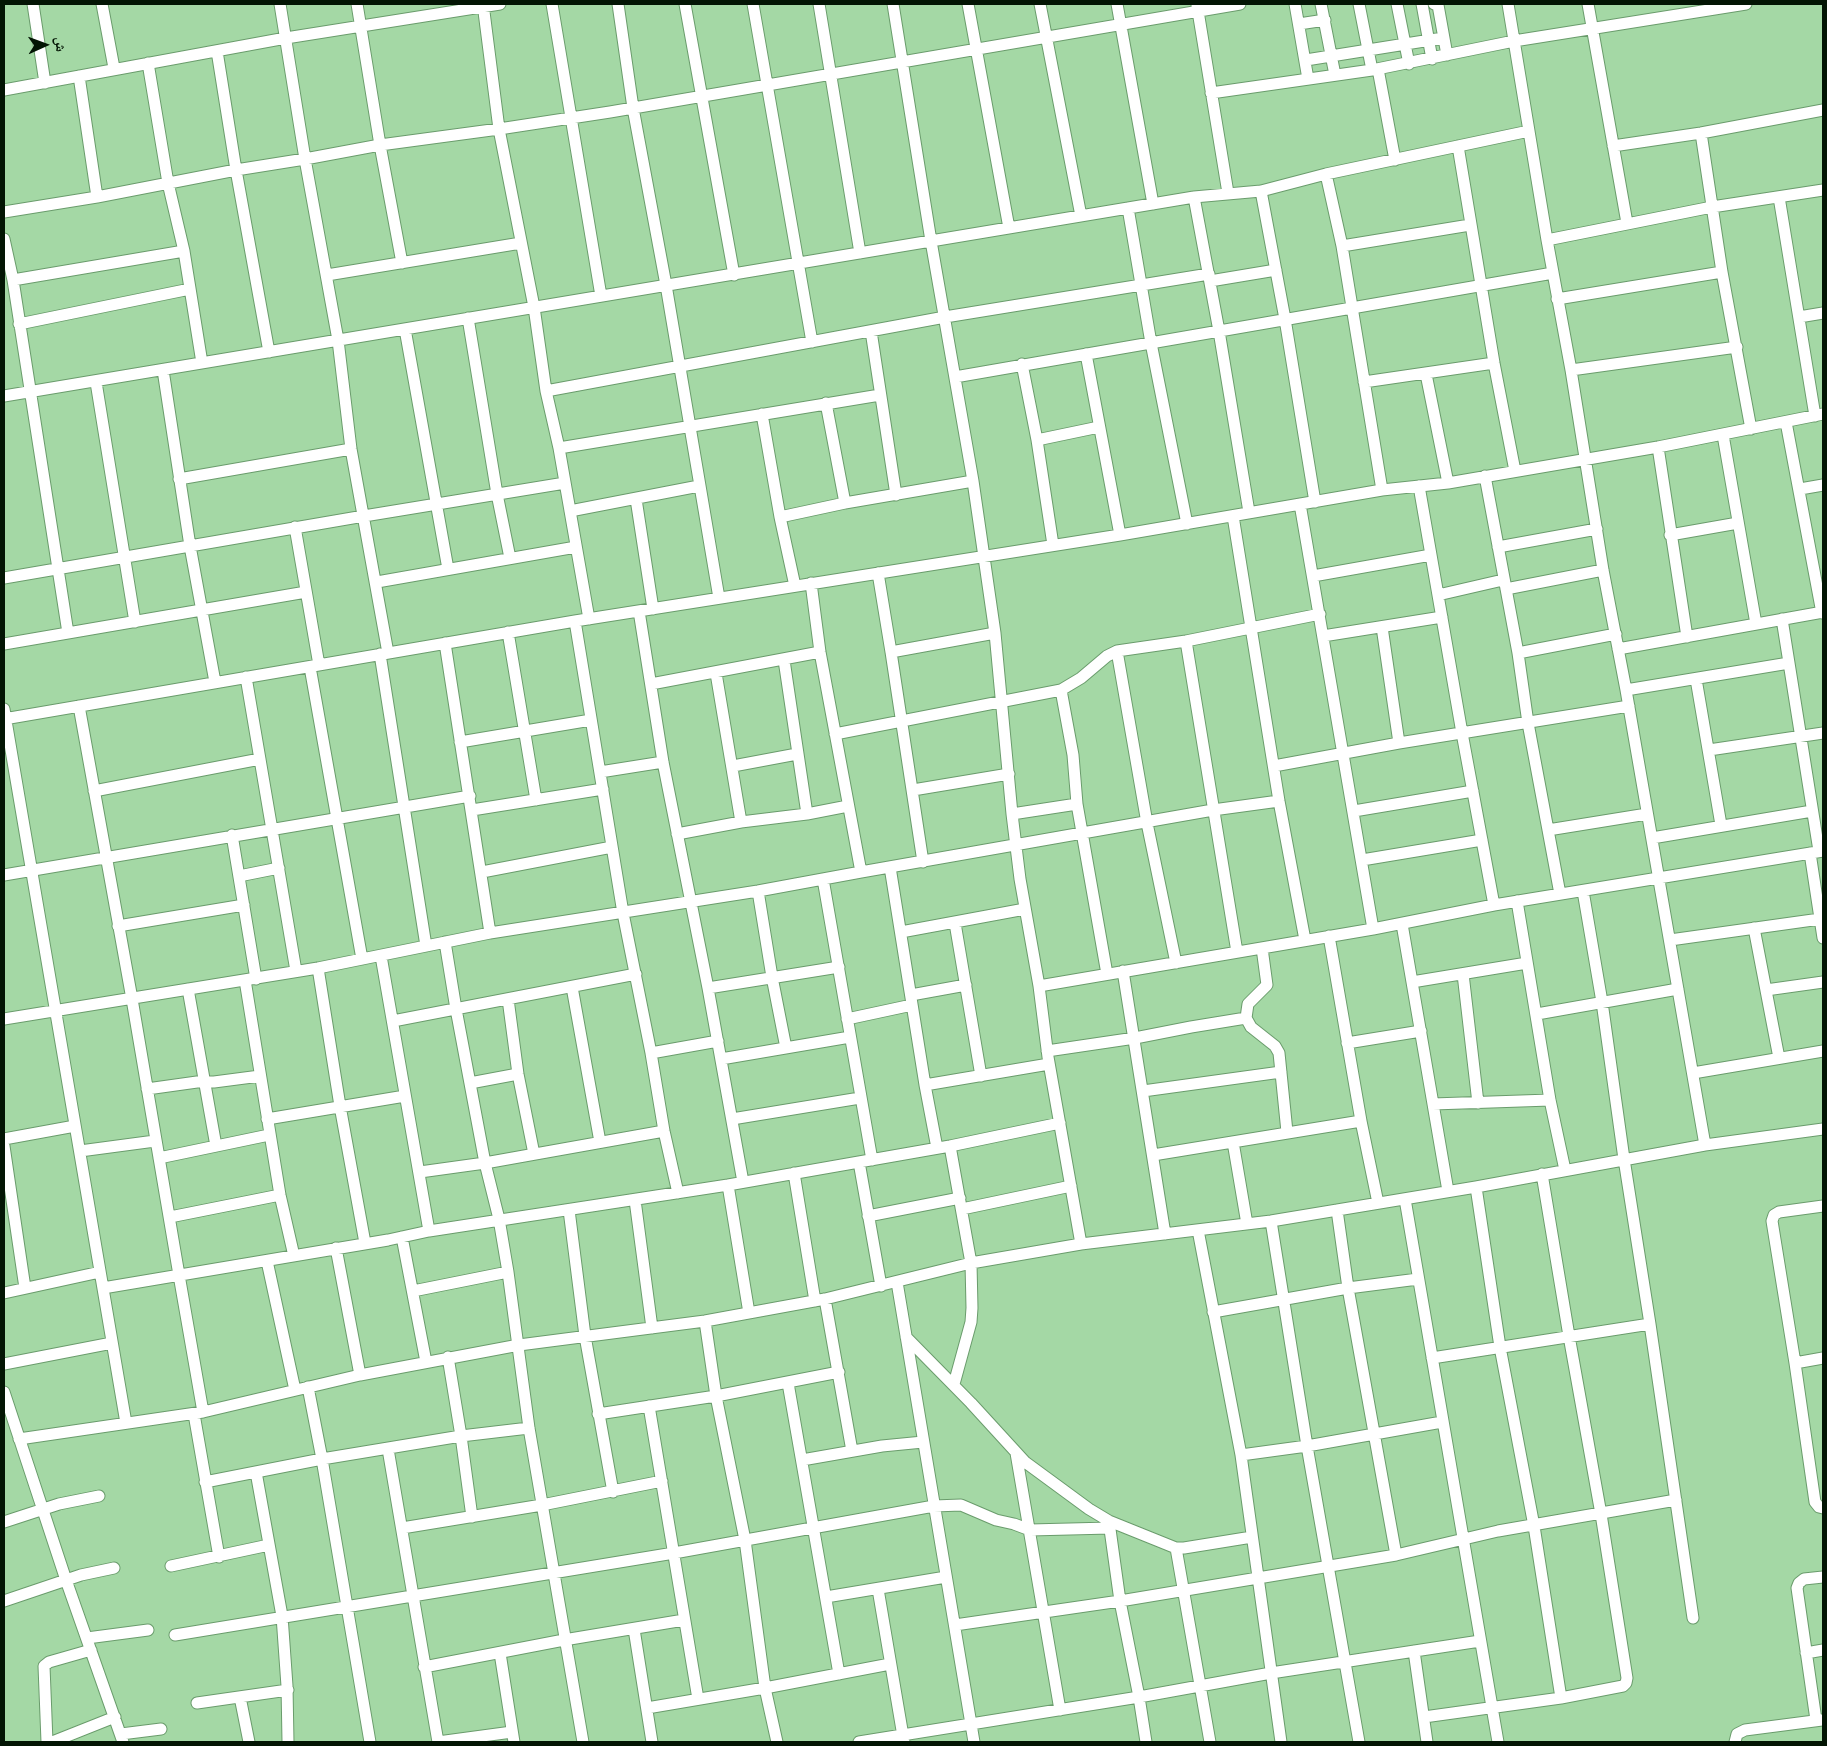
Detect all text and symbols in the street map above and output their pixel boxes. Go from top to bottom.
north arrow [20,20,70,70]
text: ش [50,37,71,52]

